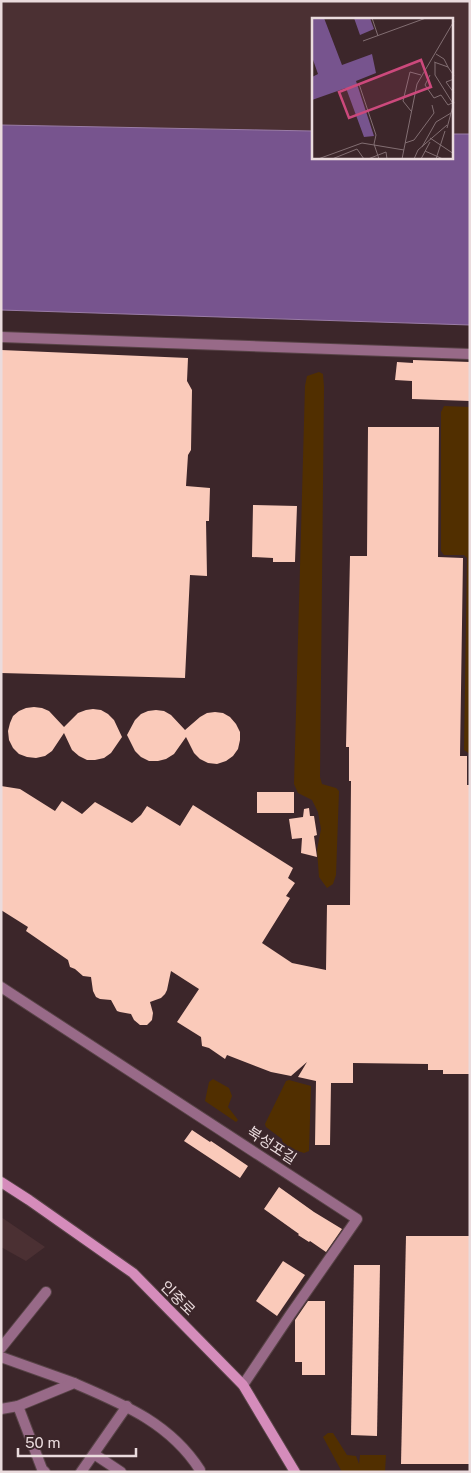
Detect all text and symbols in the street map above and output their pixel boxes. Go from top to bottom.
inset map [312,18,454,159]
street label: 북성포길 [244,1123,300,1167]
street label: 인중로 [157,1277,199,1319]
scale bar [18,1426,135,1458]
text: 50 m [25,1434,60,1451]

